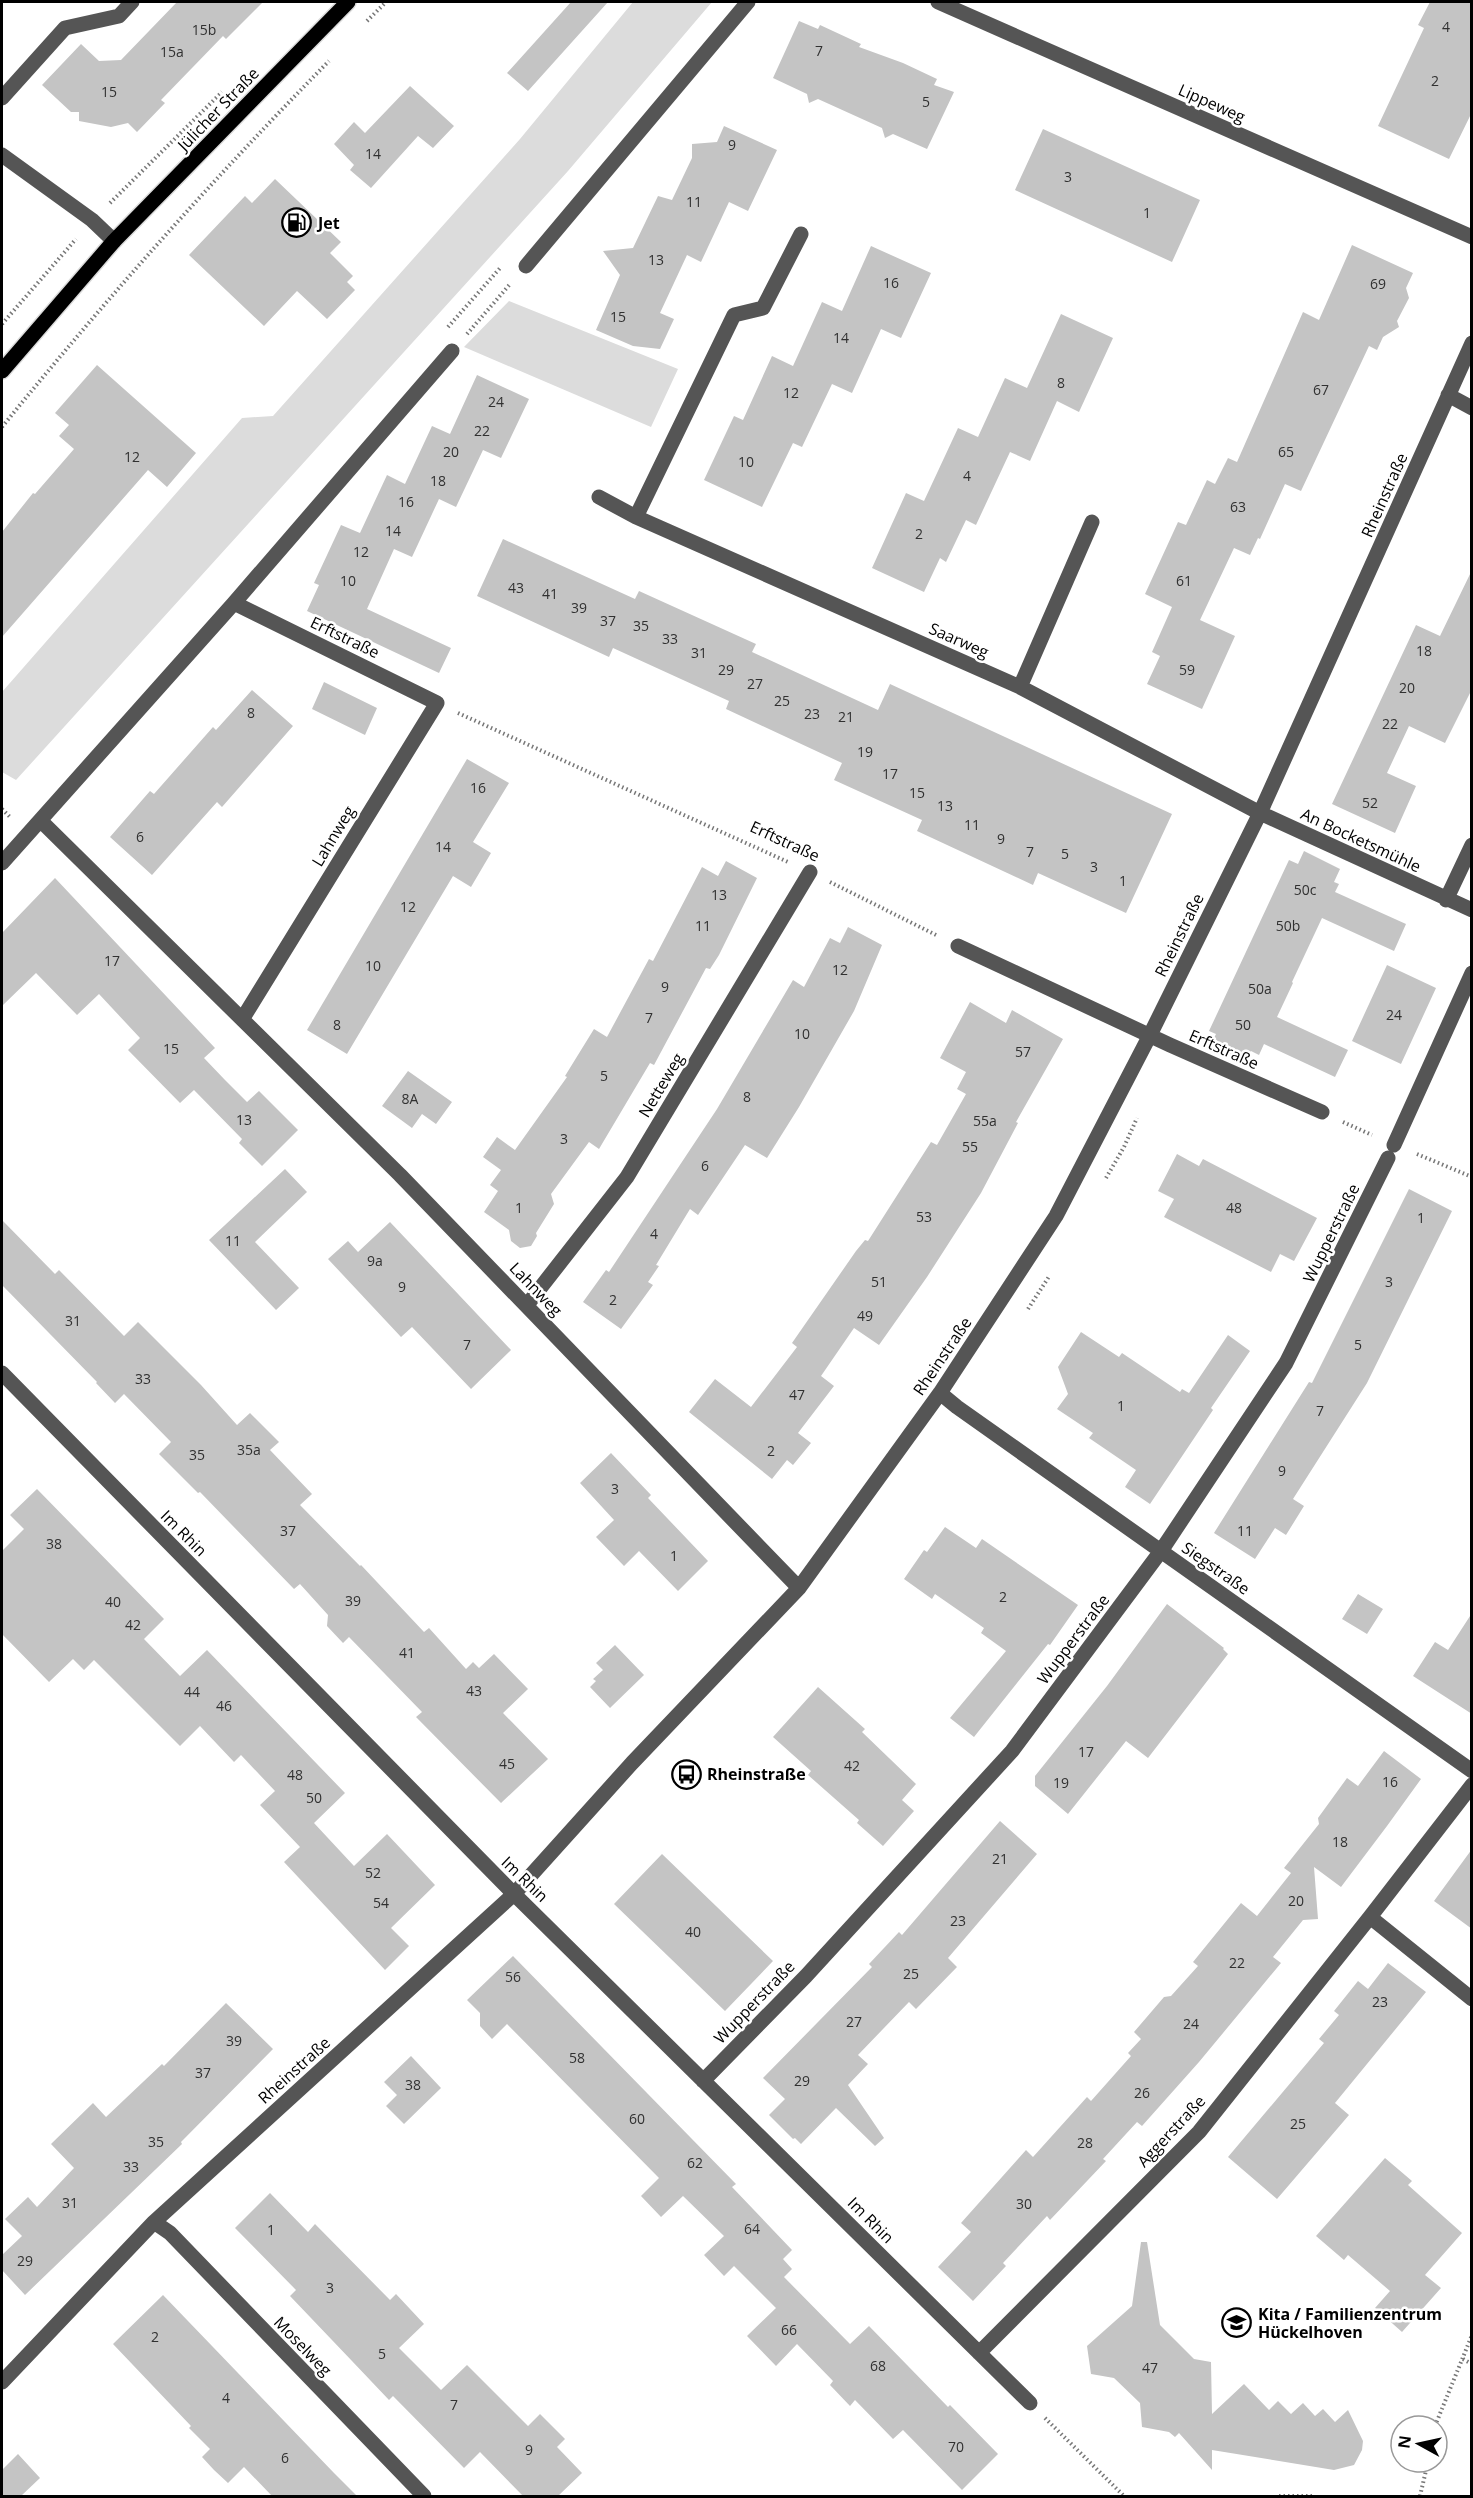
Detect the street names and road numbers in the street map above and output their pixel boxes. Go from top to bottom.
street label: Jülicher Straße [171,62,264,157]
street label: Lippeweg [1175,79,1249,128]
street label: Rheinstraße [1356,449,1412,541]
street label: Erftstraße [307,611,383,663]
street label: Saarweg [926,617,993,663]
street label: Lahnweg [306,801,360,870]
street label: An Bocketsmühle [1297,803,1425,877]
street label: Erftstraße [747,815,823,867]
street label: Rheinstraße [1149,890,1209,980]
street label: Erftstraße [1186,1024,1262,1074]
street label: Netteweg [633,1048,689,1121]
street label: Wupperstraße [1298,1180,1364,1286]
street label: Lahnweg [505,1257,567,1321]
street label: Rheinstraße [908,1312,976,1400]
street label: Im Rhin [156,1505,212,1561]
street label: Siegstraße [1178,1537,1254,1599]
street label: Wupperstraße [1032,1589,1114,1689]
street label: Im Rhin [497,1851,553,1907]
street label: Wupperstraße [709,1956,799,2048]
street label: Rheinstraße [253,2032,335,2108]
street label: Aggerstraße [1132,2090,1210,2172]
street label: Im Rhin [843,2192,899,2248]
street label: Moselweg [269,2311,337,2381]

